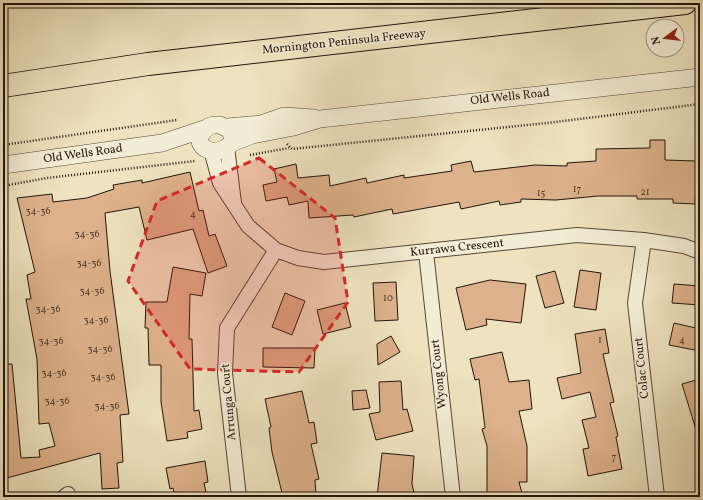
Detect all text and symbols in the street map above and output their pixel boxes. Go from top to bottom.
north arrow [645,18,685,58]
street label: Mornington Peninsula Freeway [261,25,427,59]
text: N [649,34,665,46]
street label: Old Wells Road [470,85,551,109]
street label: Old Wells Road [42,140,124,167]
house number: 17 [573,182,582,196]
house number: 21 [640,185,650,199]
house number: 15 [537,186,546,200]
house number: 34-36 [25,204,51,218]
house number: 4 [190,207,196,221]
house number: 34-36 [74,227,100,241]
street label: Kurrawa Crescent [409,235,505,261]
house number: 34-36 [76,256,102,270]
house number: 34-36 [79,284,105,298]
house number: 10 [383,291,393,305]
house number: 34-36 [35,302,61,316]
house number: 34-36 [83,313,109,327]
house number: 1 [598,333,602,347]
house number: 4 [679,333,685,347]
house number: 34-36 [38,334,64,348]
street label: Colac Court [631,336,653,400]
street label: Wyong Court [427,338,451,410]
house number: 34-36 [87,342,113,356]
street label: Arrunga Court [218,363,240,441]
house number: 34-36 [41,366,67,380]
house number: 34-36 [90,370,116,384]
house number: 34-36 [44,394,70,408]
house number: 34-36 [94,399,120,413]
house number: 7 [612,450,617,464]

